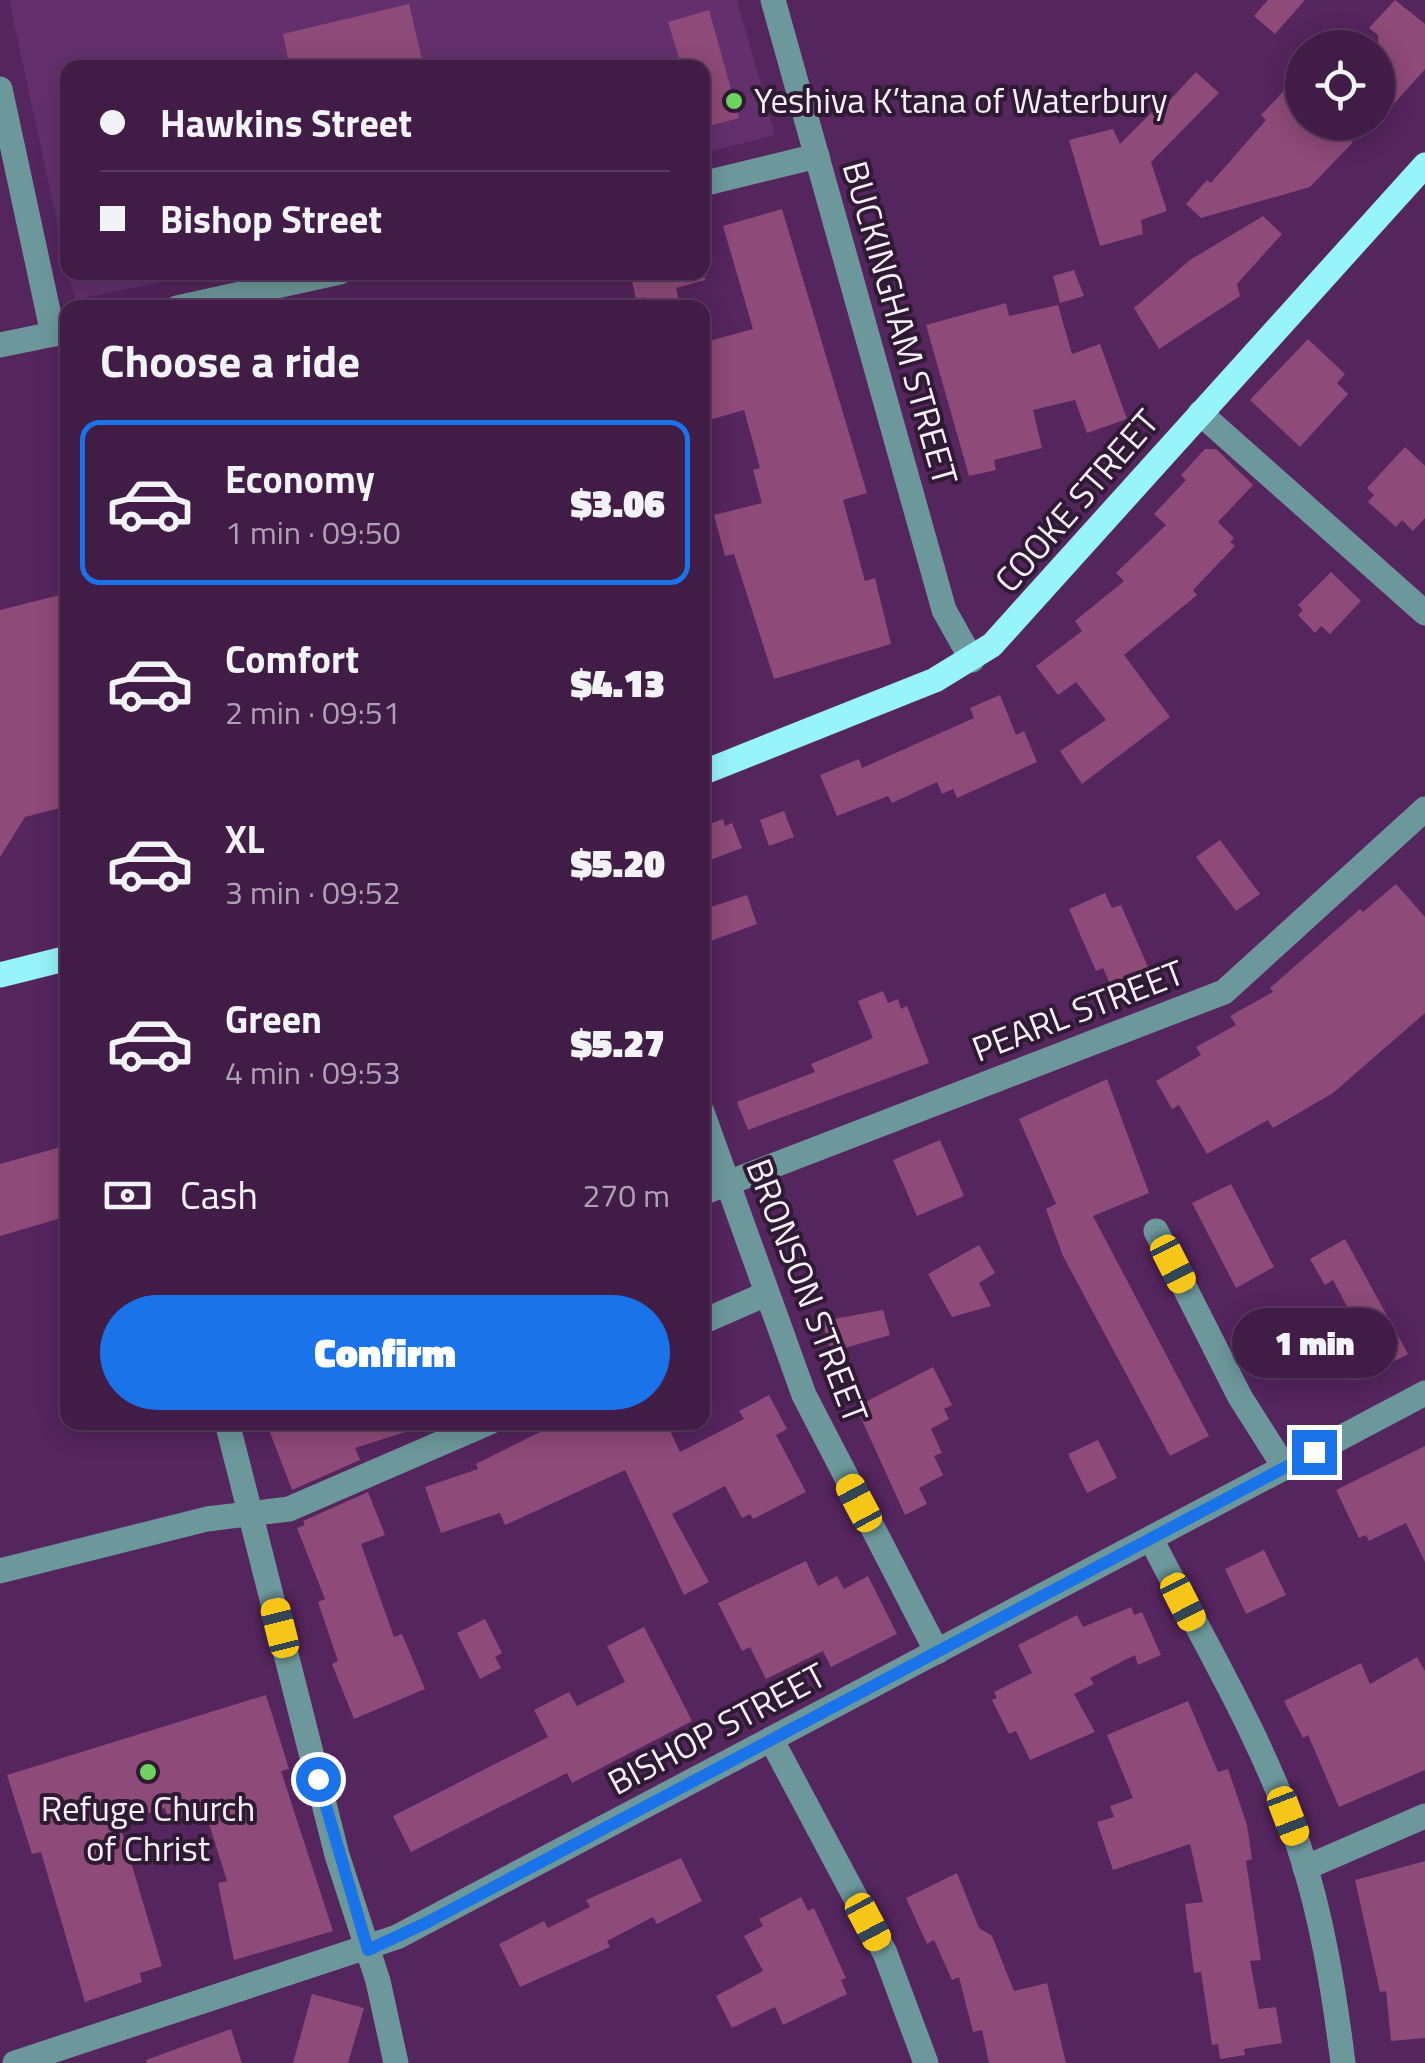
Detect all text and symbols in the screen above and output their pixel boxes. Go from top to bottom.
map controls [1285,30,1395,140]
button: locate [1285,30,1395,140]
place label: Yeshiva K’tana of Waterbury [754,73,1168,127]
marker: Yeshiva K’tana of Waterbury [723,90,745,112]
text: Hawkins Street [160,94,412,152]
street label: BUCKINGHAM STREET [829,154,973,491]
text: Bishop Street [160,190,382,248]
text: Choose a ride [100,326,360,394]
street label: COOKE STREET [981,397,1171,604]
text: Economy [225,450,375,508]
icon: car [105,458,195,548]
text: $3.06 [571,474,665,532]
text: 1 min · 09:50 [225,508,401,556]
text: Comfort [225,630,359,688]
icon: car [105,638,195,728]
text: $4.13 [571,654,665,712]
text: 2 min · 09:51 [225,688,401,736]
text: XL [225,810,265,868]
icon: car [105,818,195,908]
text: $5.20 [571,834,665,892]
text: 3 min · 09:52 [225,868,401,916]
street label: PEARL STREET [964,945,1191,1075]
text: Green [225,990,322,1048]
icon: car [105,998,195,1088]
text: $5.27 [571,1014,665,1072]
text: 4 min · 09:53 [225,1048,401,1096]
street label: BRONSON STREET [733,1151,883,1431]
text: Cash [180,1166,258,1224]
icon: cash [100,1168,155,1223]
text: 270 m [582,1171,670,1219]
car [1146,1230,1200,1298]
button: Confirm [100,1295,670,1410]
callout: 1 min [1232,1307,1396,1377]
text: 1 min [1275,1319,1354,1367]
route end [1292,1430,1337,1475]
car [832,1469,886,1537]
car [1156,1568,1210,1636]
car [258,1595,302,1661]
street label: BISHOP STREET [598,1648,835,1808]
route start [296,1757,341,1802]
marker: Refuge Church of Christ [137,1761,159,1783]
place label: Refuge Church of Christ [41,1781,255,1875]
car [1263,1783,1313,1849]
car [841,1888,895,1956]

